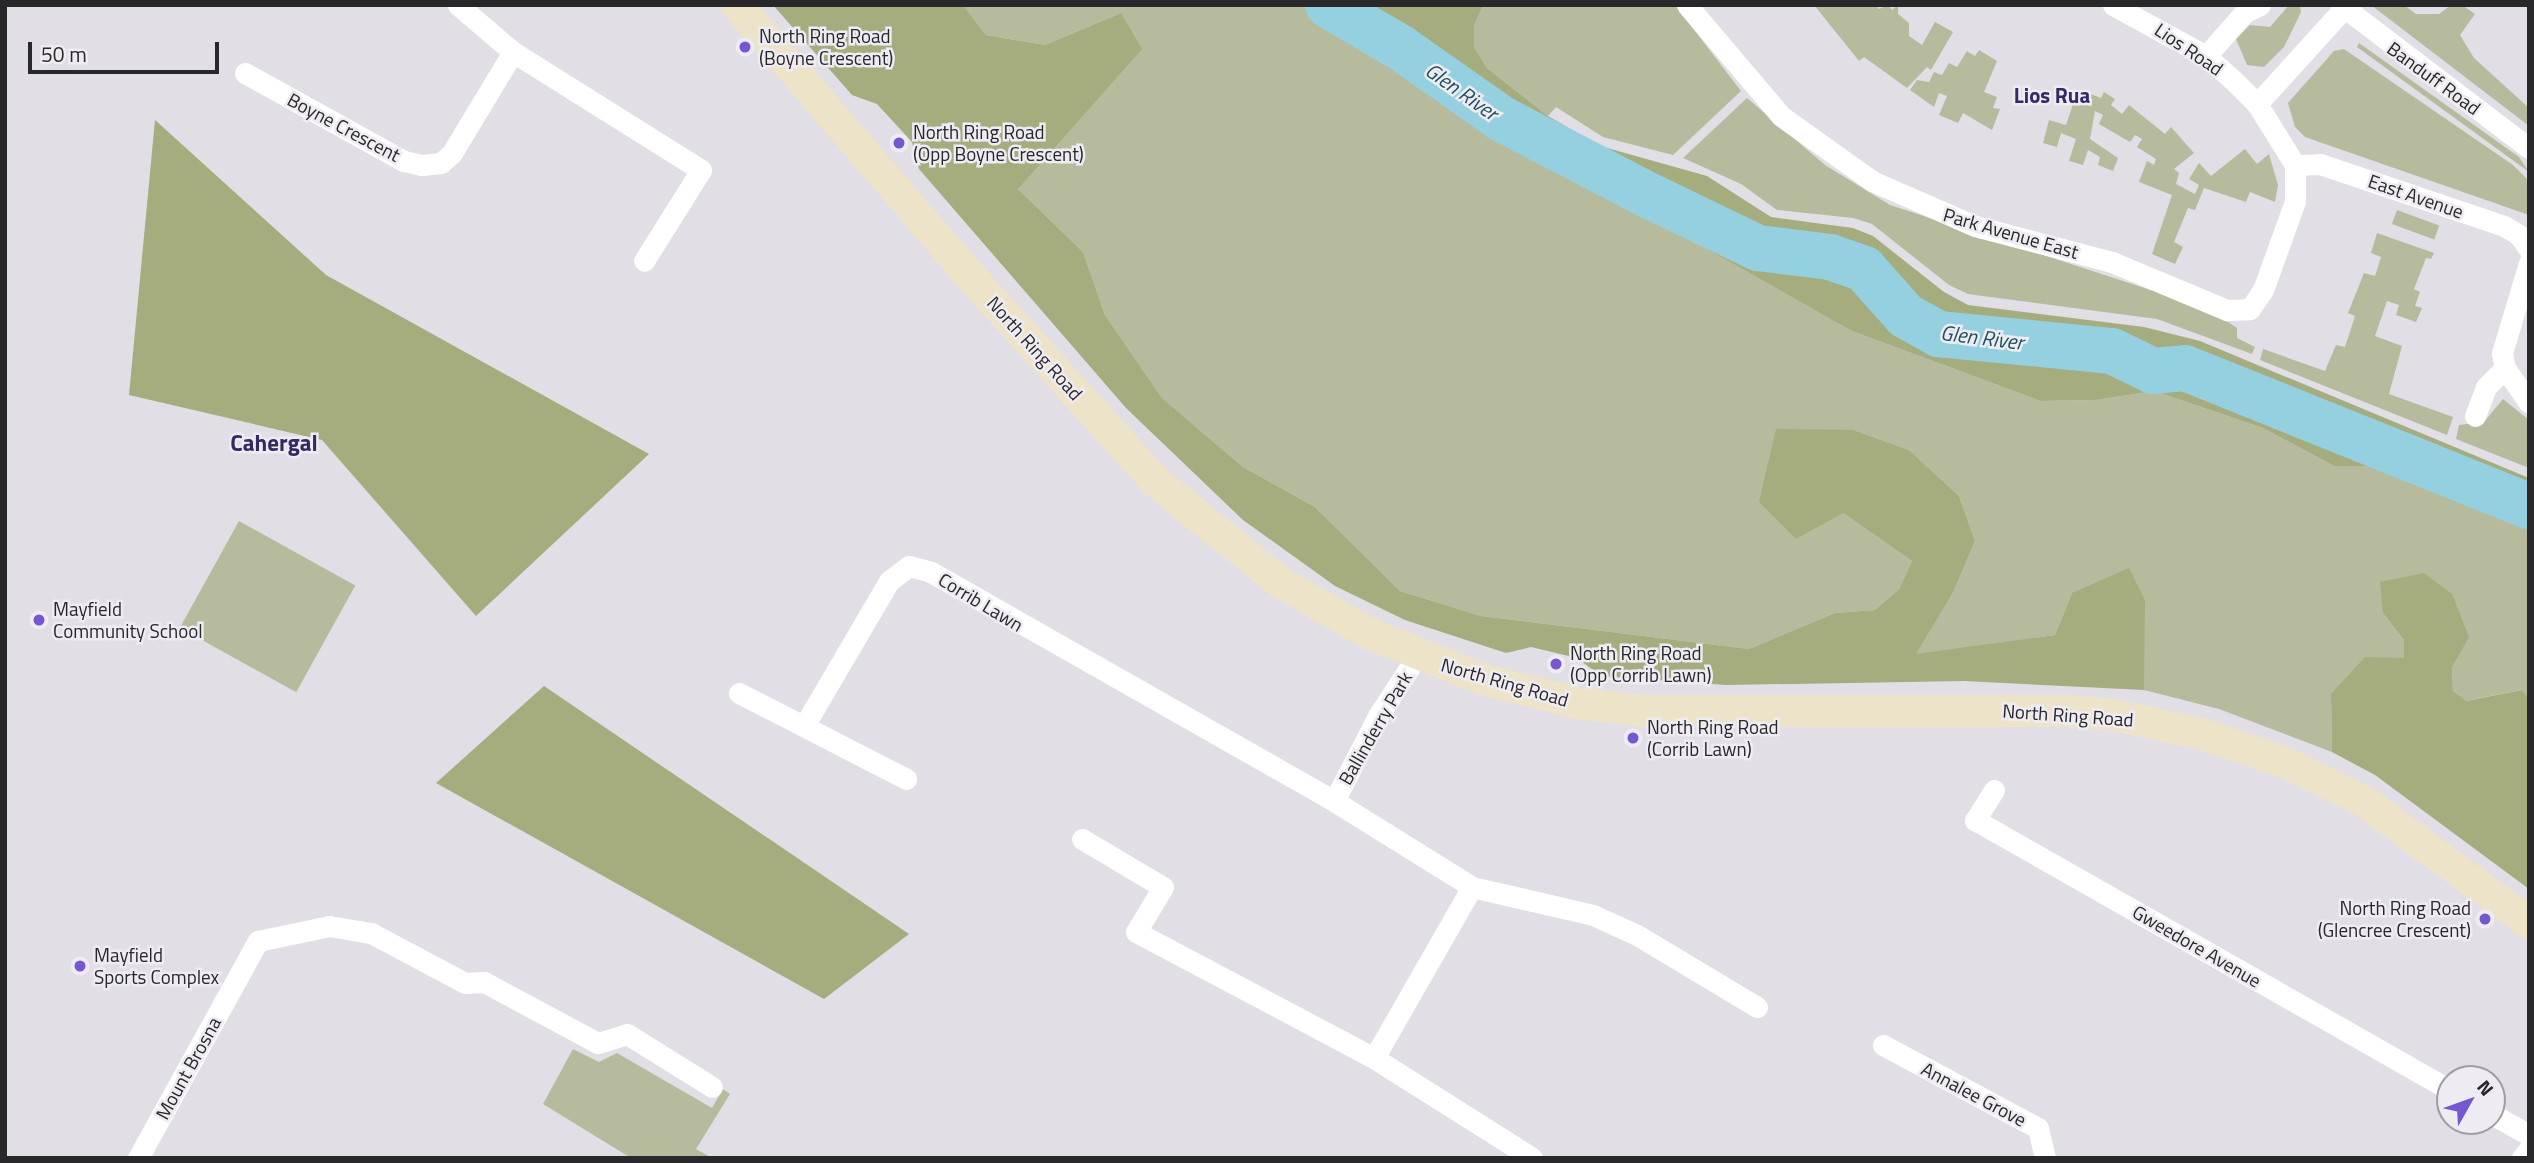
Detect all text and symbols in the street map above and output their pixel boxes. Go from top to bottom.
street label: Lios Road [2151,18,2227,80]
place label: North Ring Road (Boyne Crescent) [759,25,893,69]
scale bar [32,28,222,72]
street label: Banduff Road [2383,37,2485,119]
text: 50 m [41,38,87,70]
marker: North Ring Road (Boyne Crescent) [737,39,753,55]
water label: Glen River [1421,57,1503,125]
district label: Lios Rua [2014,82,2090,108]
street label: Boyne Crescent [284,88,404,166]
place label: North Ring Road (Opp Boyne Crescent) [913,121,1084,165]
marker: North Ring Road (Opp Boyne Crescent) [891,135,907,151]
street label: East Avenue [2365,169,2467,223]
street label: Park Avenue East [1941,203,2081,263]
street label: North Ring Road [983,291,1087,405]
water label: Glen River [1939,319,2025,355]
district label: Cahergal [230,429,318,457]
street label: Corrib Lawn [934,568,1028,636]
place label: Mayfield Community School [53,598,203,642]
marker: Mayfield Community School [31,612,47,628]
place label: North Ring Road (Opp Corrib Lawn) [1570,642,1711,686]
street label: North Ring Road [1439,653,1571,711]
marker: North Ring Road (Opp Corrib Lawn) [1548,656,1564,672]
street label: Ballinderry Park [1333,667,1417,789]
street label: North Ring Road [2002,699,2134,731]
place label: North Ring Road (Corrib Lawn) [1647,716,1779,760]
marker: North Ring Road (Corrib Lawn) [1625,730,1641,746]
place label: North Ring Road (Glencree Crescent) [2318,897,2471,941]
street label: Gweedore Avenue [2129,900,2265,992]
marker: North Ring Road (Glencree Crescent) [2477,911,2493,927]
place label: Mayfield Sports Complex [94,944,219,988]
marker: Mayfield Sports Complex [72,958,88,974]
street label: Mount Brosna [150,1013,226,1123]
street label: Annalee Grove [1918,1057,2030,1131]
north arrow [2436,1065,2506,1135]
text: N [2471,1073,2501,1102]

